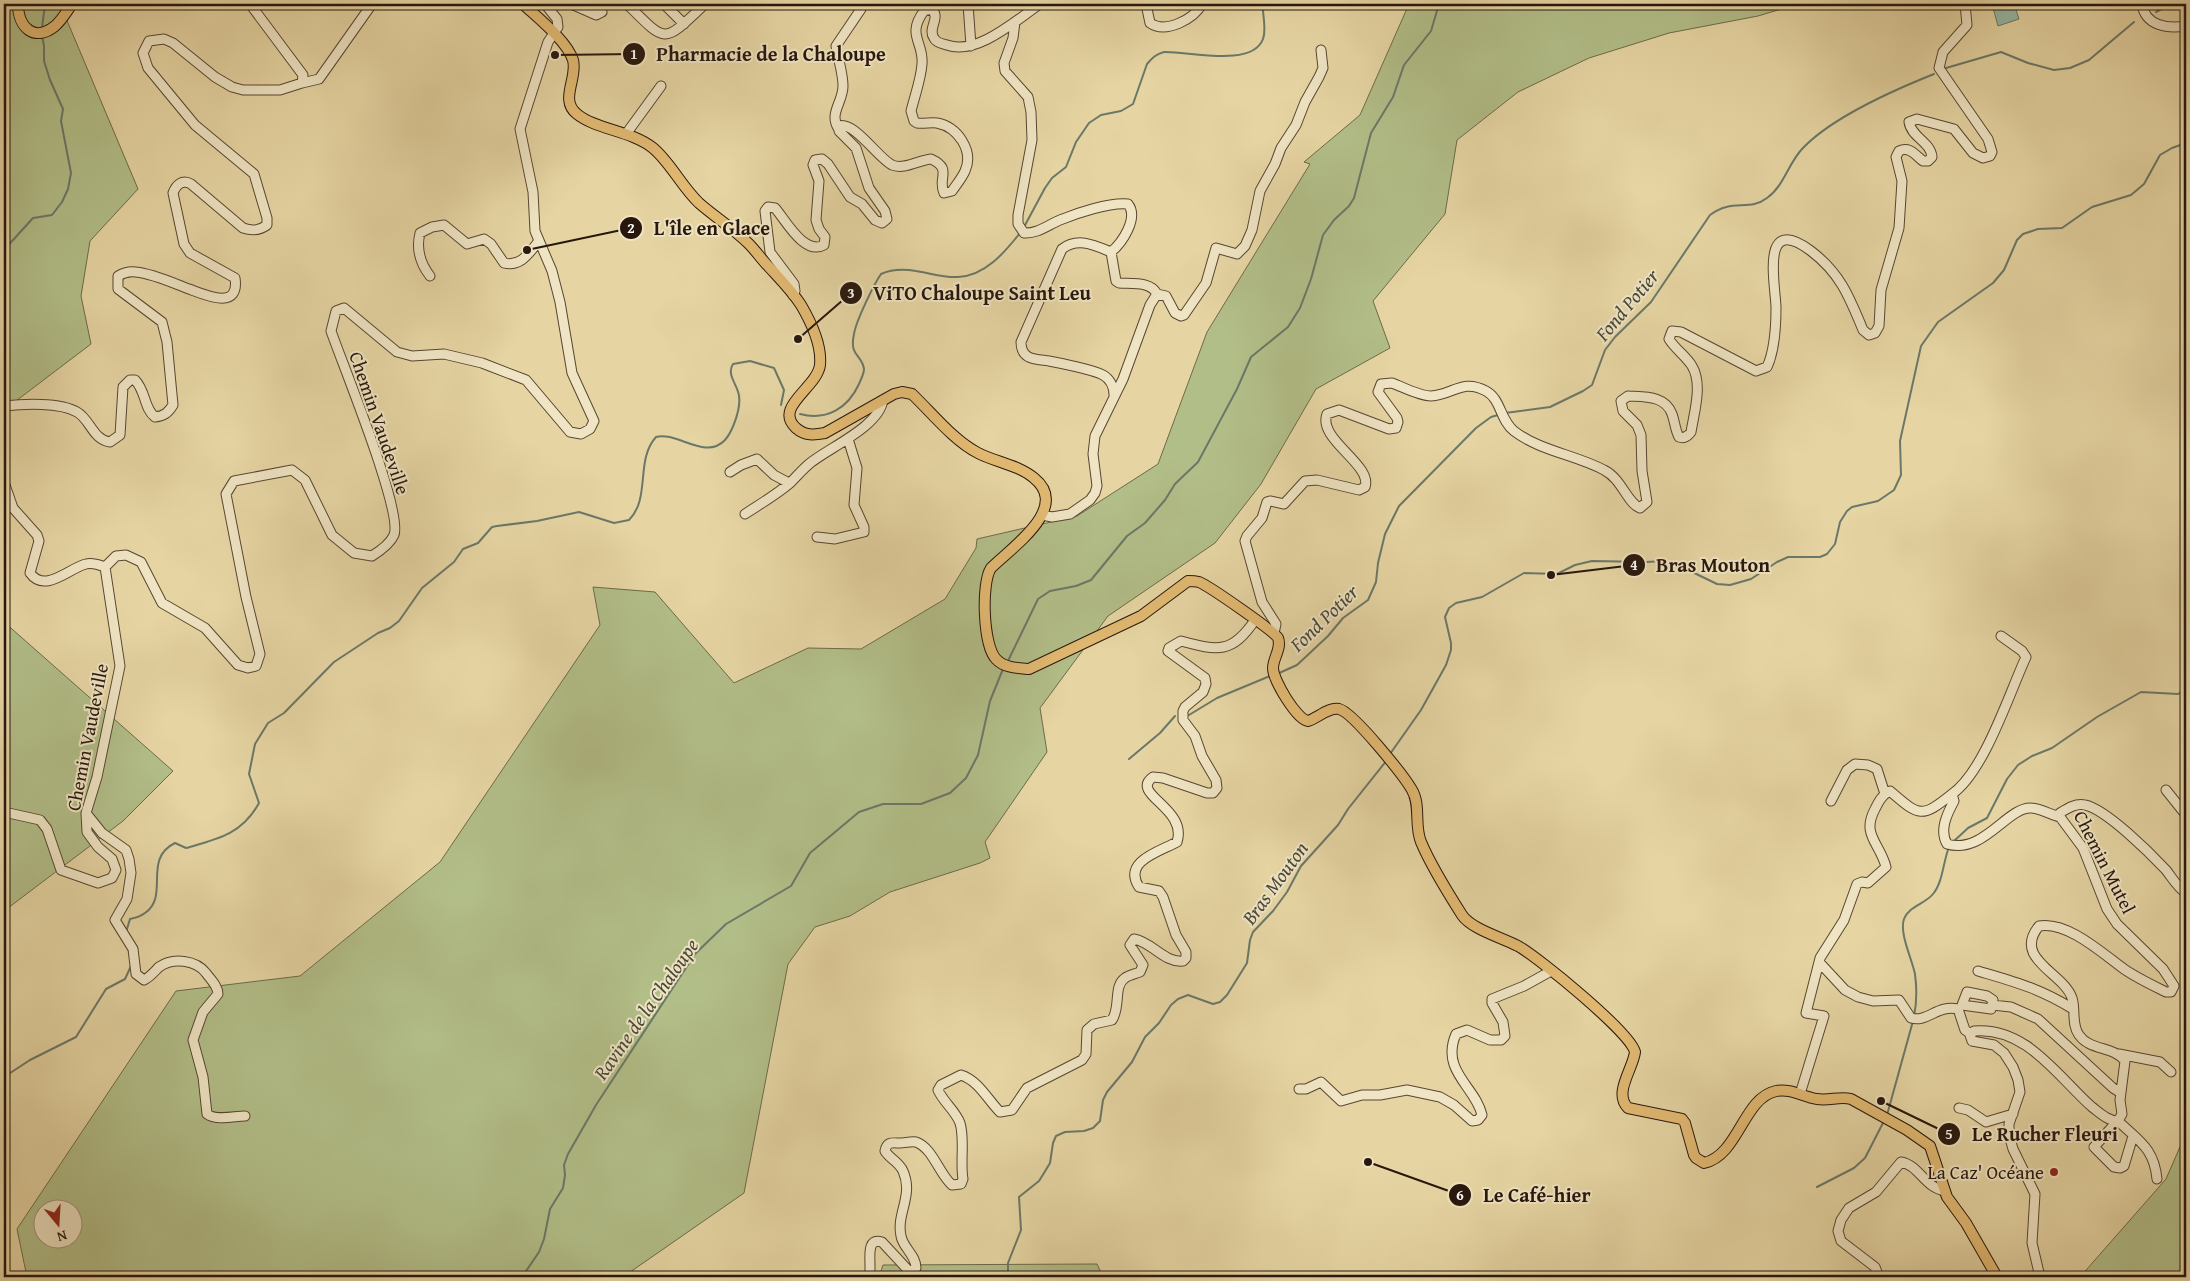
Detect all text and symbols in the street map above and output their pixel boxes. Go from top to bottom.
callout: Pharmacie de la Chaloupe [622,36,896,71]
text: Pharmacie de la Chaloupe [656,39,886,68]
text: 1 [630,43,638,64]
callout: L'île en Glace [619,210,780,245]
text: L'île en Glace [654,213,770,242]
text: 2 [627,217,635,238]
water label: Fond Potier [1587,262,1666,348]
callout: ViTO Chaloupe Saint Leu [838,276,1101,311]
text: ViTO Chaloupe Saint Leu [873,278,1092,307]
text: 3 [847,282,855,303]
street label: Chemin Vaudeville [342,348,418,498]
callout: Bras Mouton [1621,547,1780,582]
text: Bras Mouton [1656,550,1770,579]
text: 4 [1630,554,1638,575]
water label: Fond Potier [1282,577,1365,659]
street label: Chemin Vaudeville [59,661,115,813]
street label: Chemin Mutel [2067,806,2143,918]
water label: Bras Mouton [1234,835,1315,931]
water label: Ravine de la Chaloupe [585,932,705,1086]
callout: Le Rucher Fleuri [1937,1116,2128,1151]
text: Le Rucher Fleuri [1972,1119,2118,1148]
text: 5 [1945,1123,1953,1144]
place label: La Caz' Océane [1927,1158,2044,1186]
marker: La Caz' Océane [2048,1166,2060,1178]
callout: Le Café-hier [1448,1177,1600,1212]
text: Le Café-hier [1483,1180,1591,1209]
text: 6 [1456,1184,1464,1205]
north arrow [32,1198,82,1248]
text: N [54,1225,70,1248]

